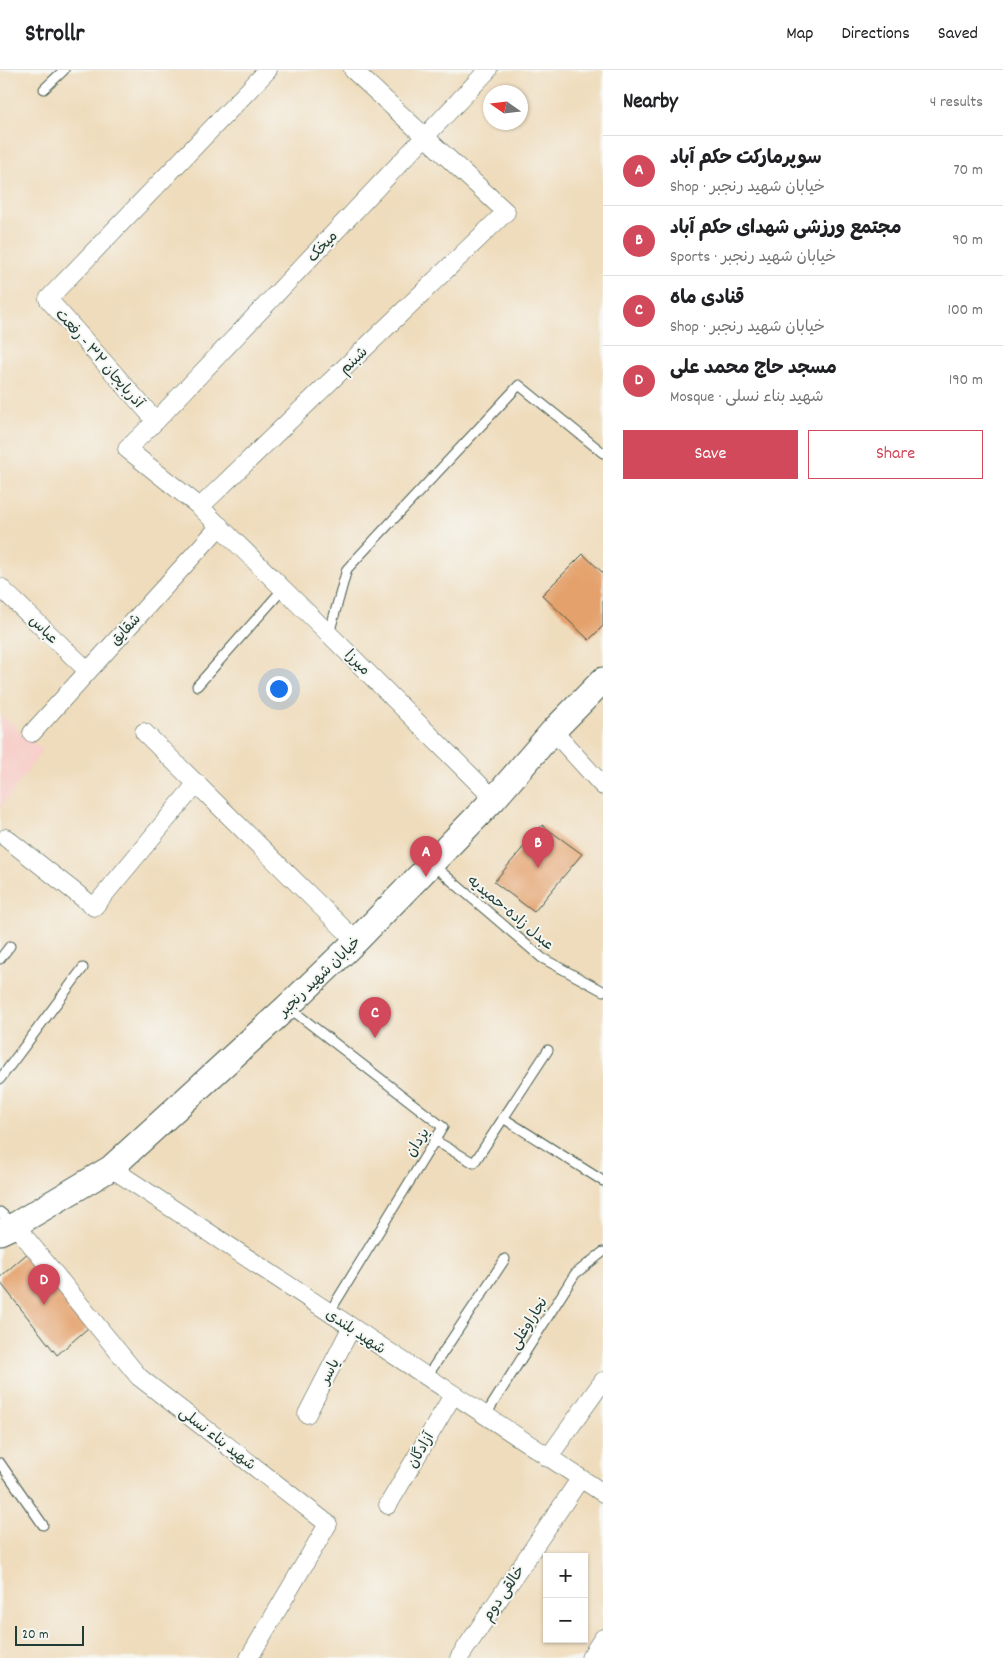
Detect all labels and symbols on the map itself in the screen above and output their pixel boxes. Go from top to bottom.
north arrow [483,85,528,130]
street label: میخک [303,227,344,268]
street label: آذربایجان ۳۲ - رفعت [49,305,149,415]
street label: شبنم [335,342,374,380]
street label: شقایق [106,609,147,651]
street label: عباس [23,611,62,650]
street label: میرزا [339,645,375,681]
your location [266,676,292,702]
pin: B [522,827,554,868]
pin: A [410,836,442,877]
street label: عبدل زاده-حمیدیه [461,871,558,957]
street label: خیابان شهید رنجبر [273,932,367,1024]
pin: C [359,997,391,1038]
street label: یزدان [401,1124,436,1162]
pin: D [28,1264,60,1305]
street label: نجاراوغلی [505,1294,554,1354]
street label: شهید بلندی [320,1304,389,1361]
street label: یاسر [314,1355,347,1390]
street label: شهید بناء نسلی [174,1403,260,1477]
street label: آزادگان [403,1428,441,1473]
street label: خالقی دوم [478,1562,531,1627]
scale bar [15,1623,84,1646]

